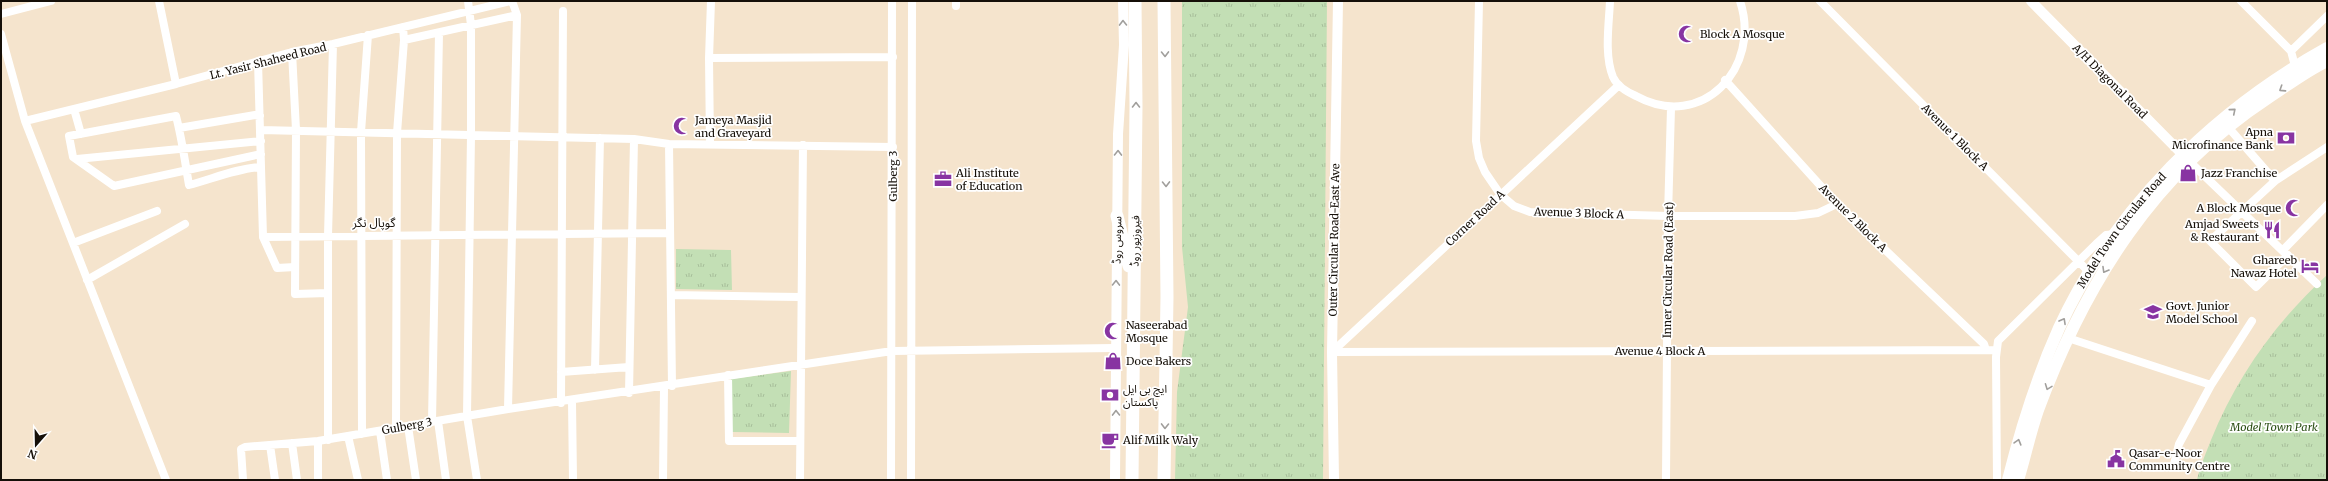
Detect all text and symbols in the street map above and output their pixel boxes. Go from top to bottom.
one-way arrow [1119,20,1127,26]
mosque icon: Block A Mosque [1677,24,1697,44]
place label: Block A Mosque [1700,27,1785,41]
street label: Lt. Yasir Shaheed Road [208,40,328,82]
street label: A/H Diagonal Road [2069,40,2151,122]
one-way arrow [1161,51,1169,57]
one-way arrow [2279,84,2286,92]
street label: Avenue 1 Block A [1918,100,1992,174]
one-way arrow [1132,102,1140,108]
one-way arrow [2229,109,2236,116]
place label: Jameya Masjid and Graveyard [694,113,772,140]
mosque icon: Jameya Masjid and Graveyard [672,116,692,136]
place label: Apna Microfinance Bank [2172,125,2273,152]
bank icon: Apna Microfinance Bank [2276,128,2296,148]
one-way arrow [1114,150,1122,156]
street label: Gulberg 3 [886,151,900,202]
street label: Outer Circular Road-East Ave [1326,163,1342,317]
shop icon: Jazz Franchise [2178,163,2198,183]
place label: Ali Institute of Education [955,166,1023,193]
place label: Jazz Franchise [2200,166,2277,180]
office icon: Ali Institute of Education [933,169,953,189]
street label: Model Town Circular Road [2074,169,2169,290]
street label: Avenue 2 Block A [1815,180,1890,255]
one-way arrow [1162,181,1170,187]
street label: Corner Road A [1442,187,1508,249]
mosque icon: A Block Mosque [2284,198,2304,218]
place label: A Block Mosque [2196,201,2281,215]
street label: Inner Circular Road (East) [1660,202,1676,338]
street label: Avenue 3 Block A [1533,204,1625,222]
district label: گوپال نگر [352,215,397,231]
street label: فیروزپور روڈ [1128,215,1144,267]
street label: سروس روڈ [1110,216,1124,264]
place label: Amjad Sweets & Restaurant [2184,217,2260,244]
restaurant icon: Amjad Sweets & Restaurant [2262,220,2282,240]
place label: Ghareeb Nawaz Hotel [2231,253,2298,280]
hotel icon: Ghareeb Nawaz Hotel [2300,256,2320,276]
one-way arrow [2103,266,2110,273]
one-way arrow [1112,280,1120,286]
place label: Govt. Junior Model School [2166,299,2238,326]
school or university icon: Govt. Junior Model School [2143,302,2163,322]
place label: Naseerabad Mosque [1126,318,1188,345]
one-way arrow [2059,318,2066,325]
mosque icon: Naseerabad Mosque [1103,321,1123,341]
street label: Avenue 4 Block A [1614,344,1706,358]
shop icon: Doce Bakers [1103,351,1123,371]
place label: Doce Bakers [1126,354,1191,368]
place label: ایچ بی ایل پاکستان [1123,382,1167,410]
one-way arrow [2044,383,2052,390]
bank icon: ایچ بی ایل پاکستان [1100,385,1120,405]
one-way arrow [1112,410,1120,416]
street label: Gulberg 3 [381,415,433,437]
park label: Model Town Park [2229,420,2318,434]
one-way arrow [1161,423,1170,429]
north arrow [16,425,56,465]
cafe icon: Alif Milk Waly [1100,430,1120,450]
place label: Alif Milk Waly [1122,433,1199,447]
one-way arrow [2013,439,2022,446]
text: N [26,446,39,462]
place label: Qasar-e-Noor Community Centre [2129,446,2230,473]
public building icon: Qasar-e-Noor Community Centre [2106,449,2126,469]

